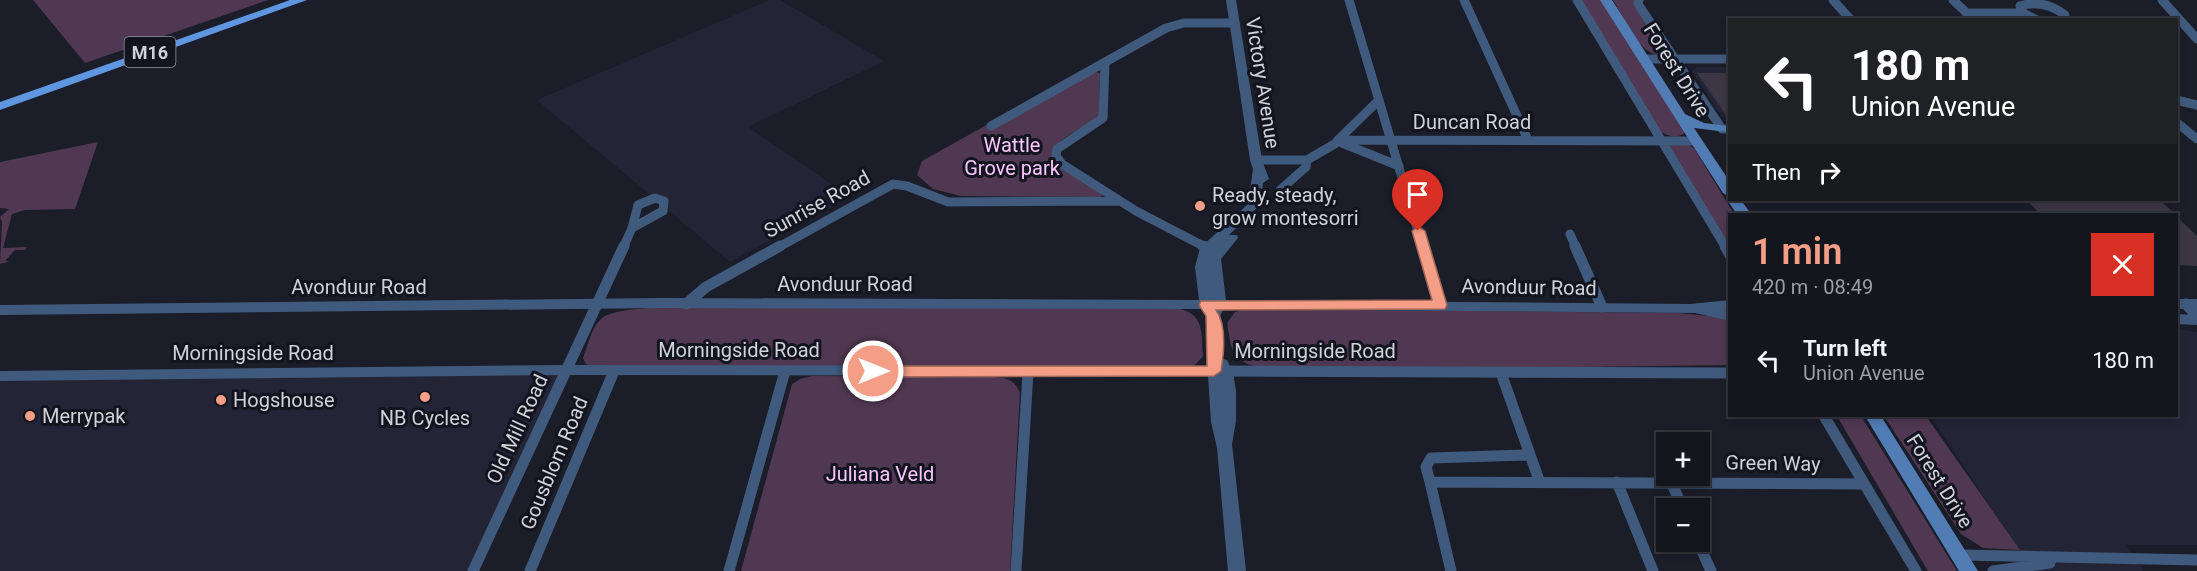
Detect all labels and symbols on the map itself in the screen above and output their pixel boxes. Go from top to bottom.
street label: Victory Avenue [1241,16,1285,150]
street label: Forest Drive [1639,19,1715,121]
road number: M16 [124,37,176,67]
street label: Duncan Road [1413,110,1531,134]
park label: Wattle Grove park [964,133,1061,180]
street label: Sunrise Road [760,165,874,243]
pin [1392,169,1443,231]
place label: Ready, steady, grow montesorri [1212,183,1359,230]
marker: Ready, steady, grow montesorri [1193,199,1207,213]
street label: Avonduur Road [777,272,913,296]
street label: Avonduur Road [1461,274,1597,300]
street label: Avonduur Road [291,275,427,299]
street label: Morningside Road [658,338,820,362]
position arrow [841,339,905,403]
street label: Morningside Road [1234,339,1396,363]
street label: Morningside Road [172,341,334,365]
street label: Old Mill Road [481,371,553,487]
place label: Hogshouse [233,388,335,412]
marker: NB Cycles [418,390,432,404]
marker: Hogshouse [214,393,228,407]
street label: Gousblom Road [515,393,593,533]
place label: Merrypak [42,404,126,428]
place label: NB Cycles [380,406,470,430]
marker: Merrypak [23,409,37,423]
street label: Forest Drive [1902,430,1978,532]
street label: Green Way [1725,450,1821,476]
park label: Juliana Veld [826,462,934,486]

